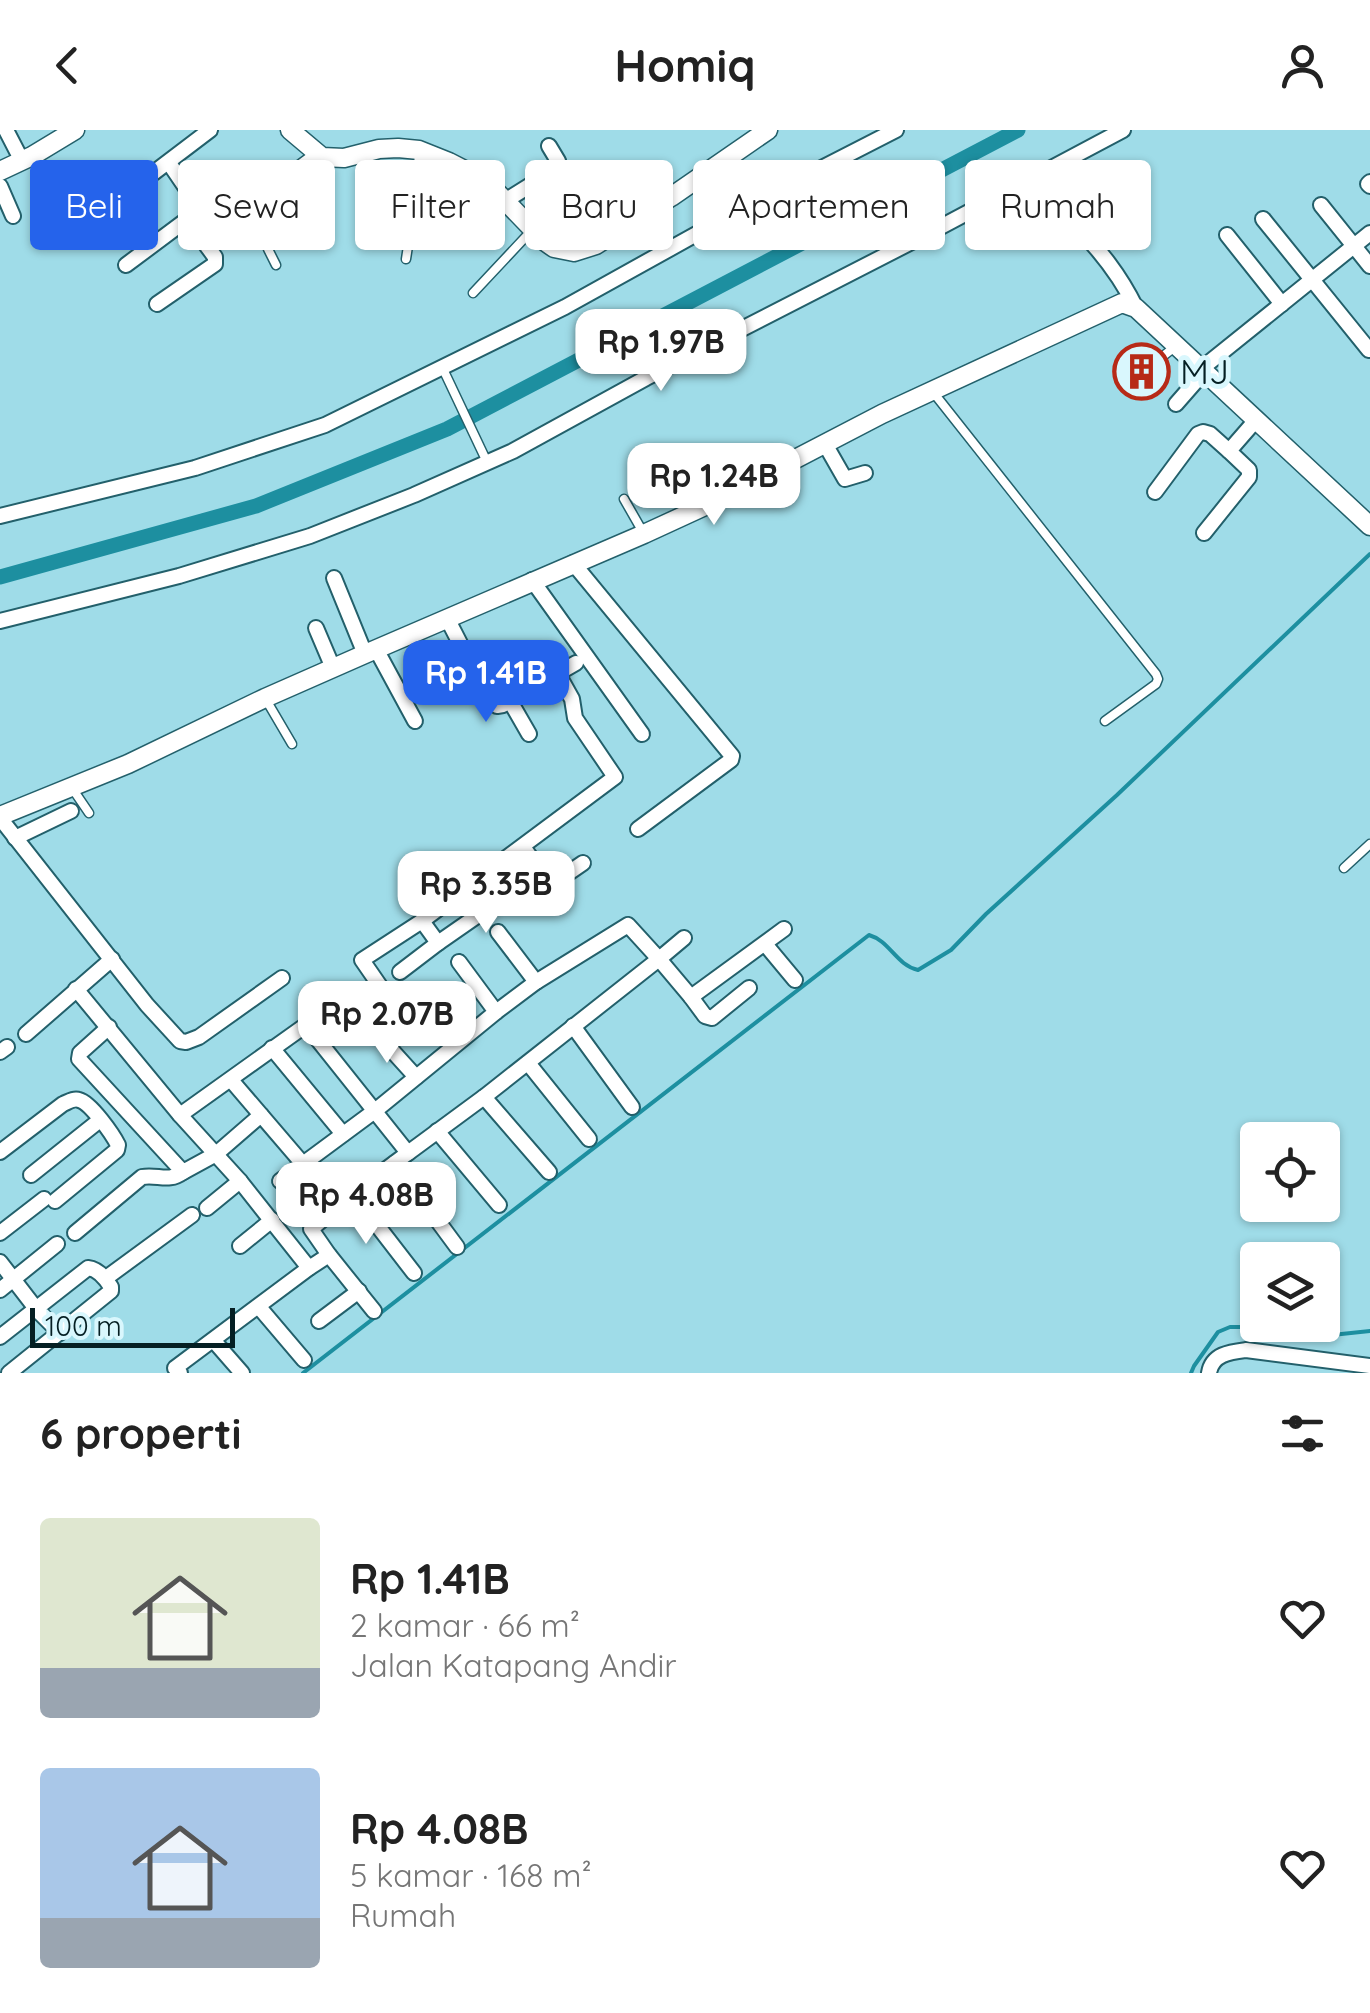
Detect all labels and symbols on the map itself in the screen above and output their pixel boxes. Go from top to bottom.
pin: Rp 1.97B [558,309,764,394]
building icon: MJ [1111,342,1171,402]
place label: MJ [1180,349,1229,393]
pin: Rp 1.24B [611,443,817,528]
pin: Rp 1.41B [383,640,589,725]
pin: Rp 3.35B [383,851,589,936]
pin: Rp 2.07B [284,981,490,1066]
pin: Rp 4.08B [263,1162,469,1247]
scale bar [30,1303,235,1348]

